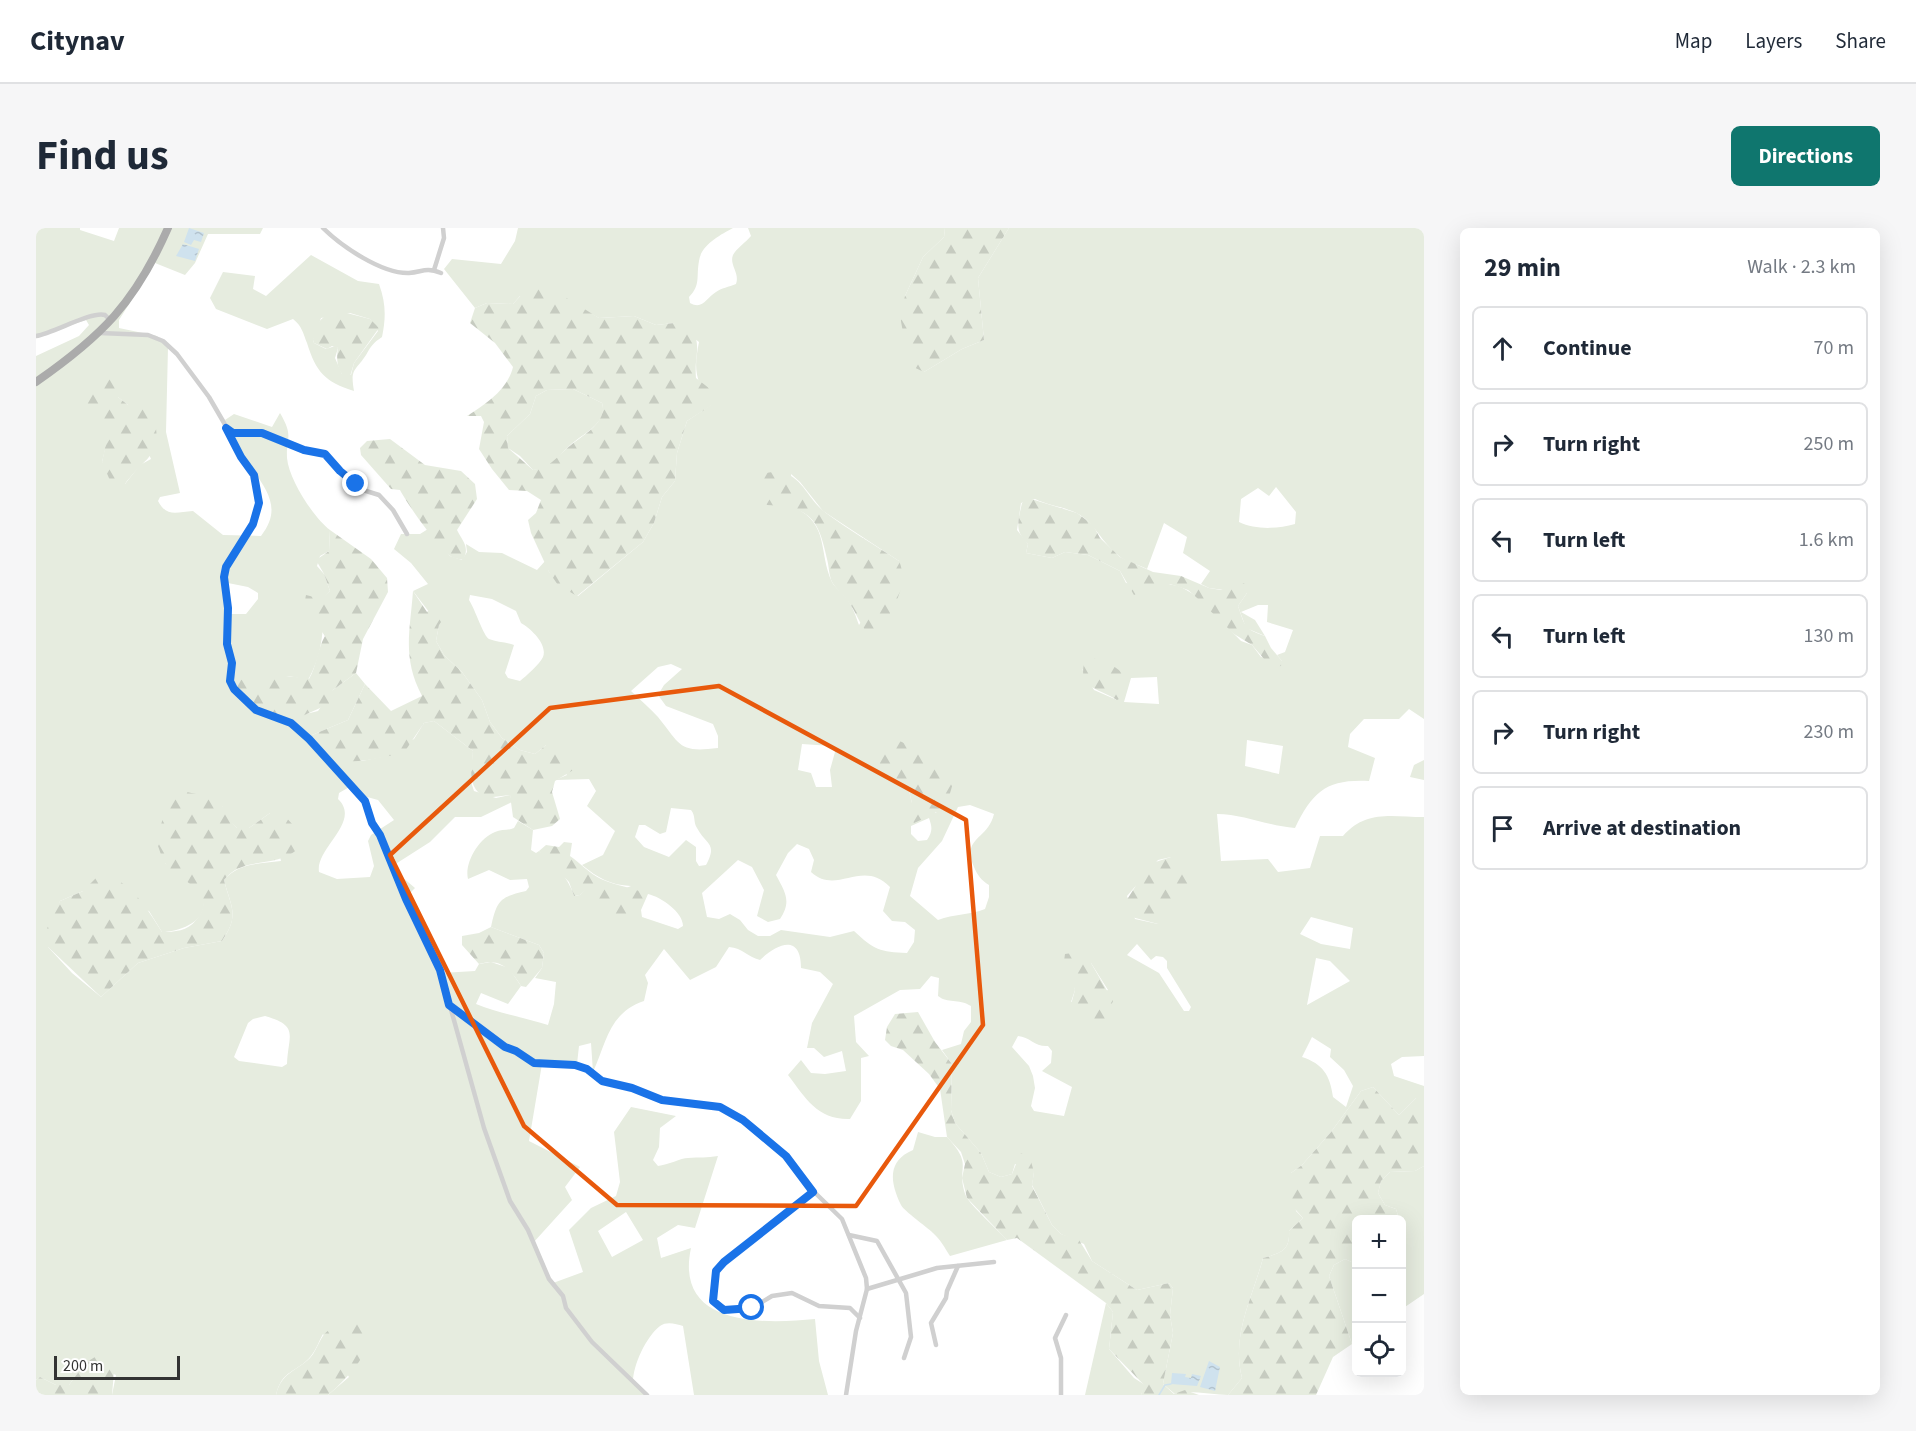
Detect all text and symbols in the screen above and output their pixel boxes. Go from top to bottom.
text: Citynav [30,21,125,61]
text: Map [1675,26,1712,56]
text: Layers [1745,26,1802,56]
text: Share [1835,26,1886,56]
text: Find us [36,126,169,186]
button: Directions [1731,126,1880,186]
text: 29 min [1484,249,1561,286]
text: Walk · 2.3 km [1747,253,1856,281]
icon: ahead [1486,332,1519,365]
text: Continue [1543,332,1632,364]
text: 70 m [1814,334,1854,362]
icon: right [1486,428,1519,461]
text: Turn right [1543,428,1640,460]
text: 250 m [1804,430,1854,458]
route end [342,470,368,496]
icon: left [1486,524,1519,557]
text: Turn left [1543,524,1625,556]
text: 1.6 km [1799,526,1854,554]
icon: left [1486,620,1519,653]
text: Turn left [1543,620,1625,652]
text: 130 m [1804,622,1854,650]
icon: right [1486,716,1519,749]
text: Turn right [1543,716,1640,748]
text: 230 m [1804,718,1854,746]
icon: arrive [1486,812,1519,845]
text: Arrive at destination [1543,812,1741,844]
map controls [1352,1215,1406,1377]
button: + [1352,1215,1406,1269]
button: − [1352,1269,1406,1323]
route start [738,1294,764,1320]
button: locate [1352,1323,1406,1377]
scale bar [54,1353,180,1380]
text: 200 m [63,1355,103,1377]

